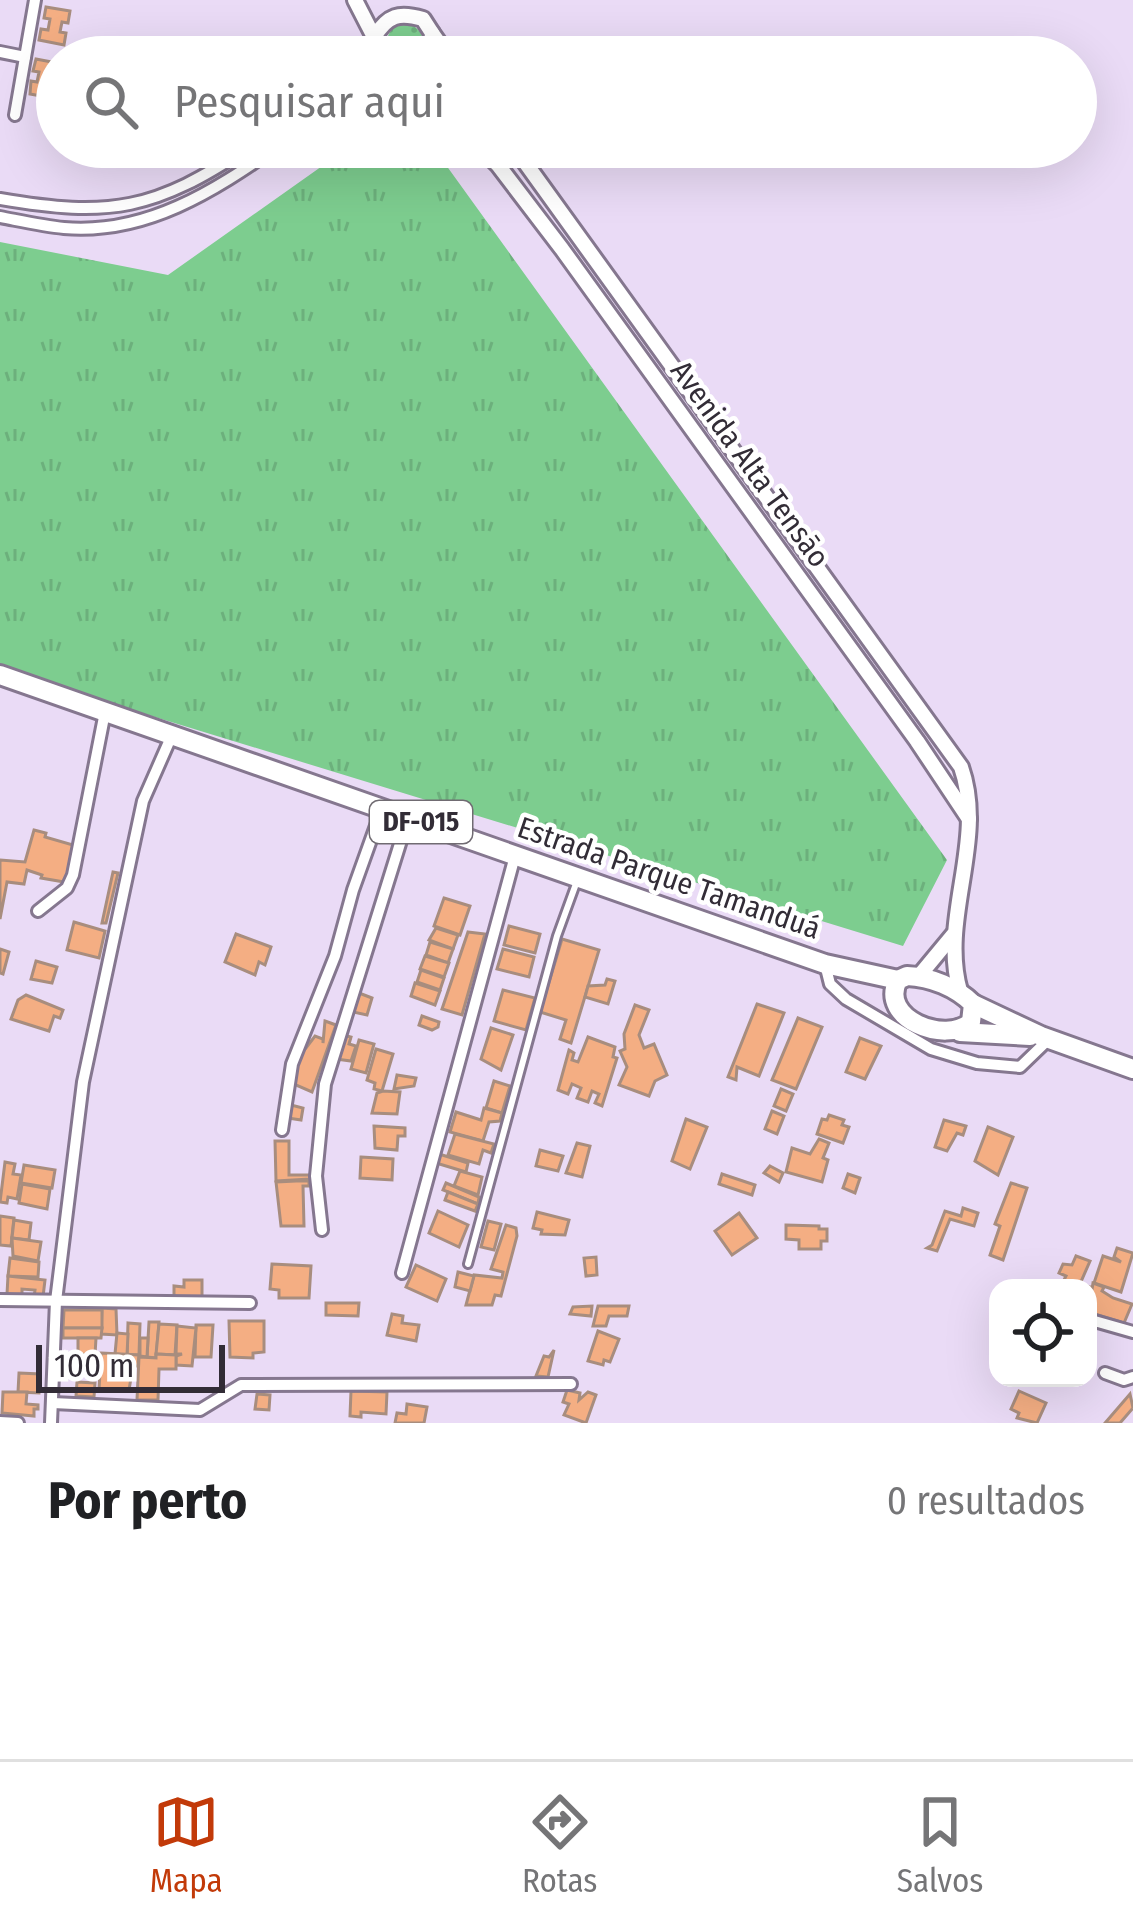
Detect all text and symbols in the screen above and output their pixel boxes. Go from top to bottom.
search box [36,36,1097,168]
icon: search [78,69,144,135]
text: Pesquisar aqui [174,75,445,129]
street label: Avenida Alta Tensāo [663,354,837,574]
road number: DF-015 [370,801,472,843]
street label: Estrada Parque Tamanduá [513,809,825,947]
map controls [989,1279,1097,1387]
button: locate [989,1279,1097,1387]
scale bar [36,1339,225,1392]
text: 100 m [54,1346,134,1386]
text: Por perto [48,1470,247,1532]
text: 0 resultados [887,1478,1085,1524]
tab: Mapa [150,1789,223,1901]
tab: Rotas [522,1789,597,1901]
tab: Salvos [897,1789,983,1901]

